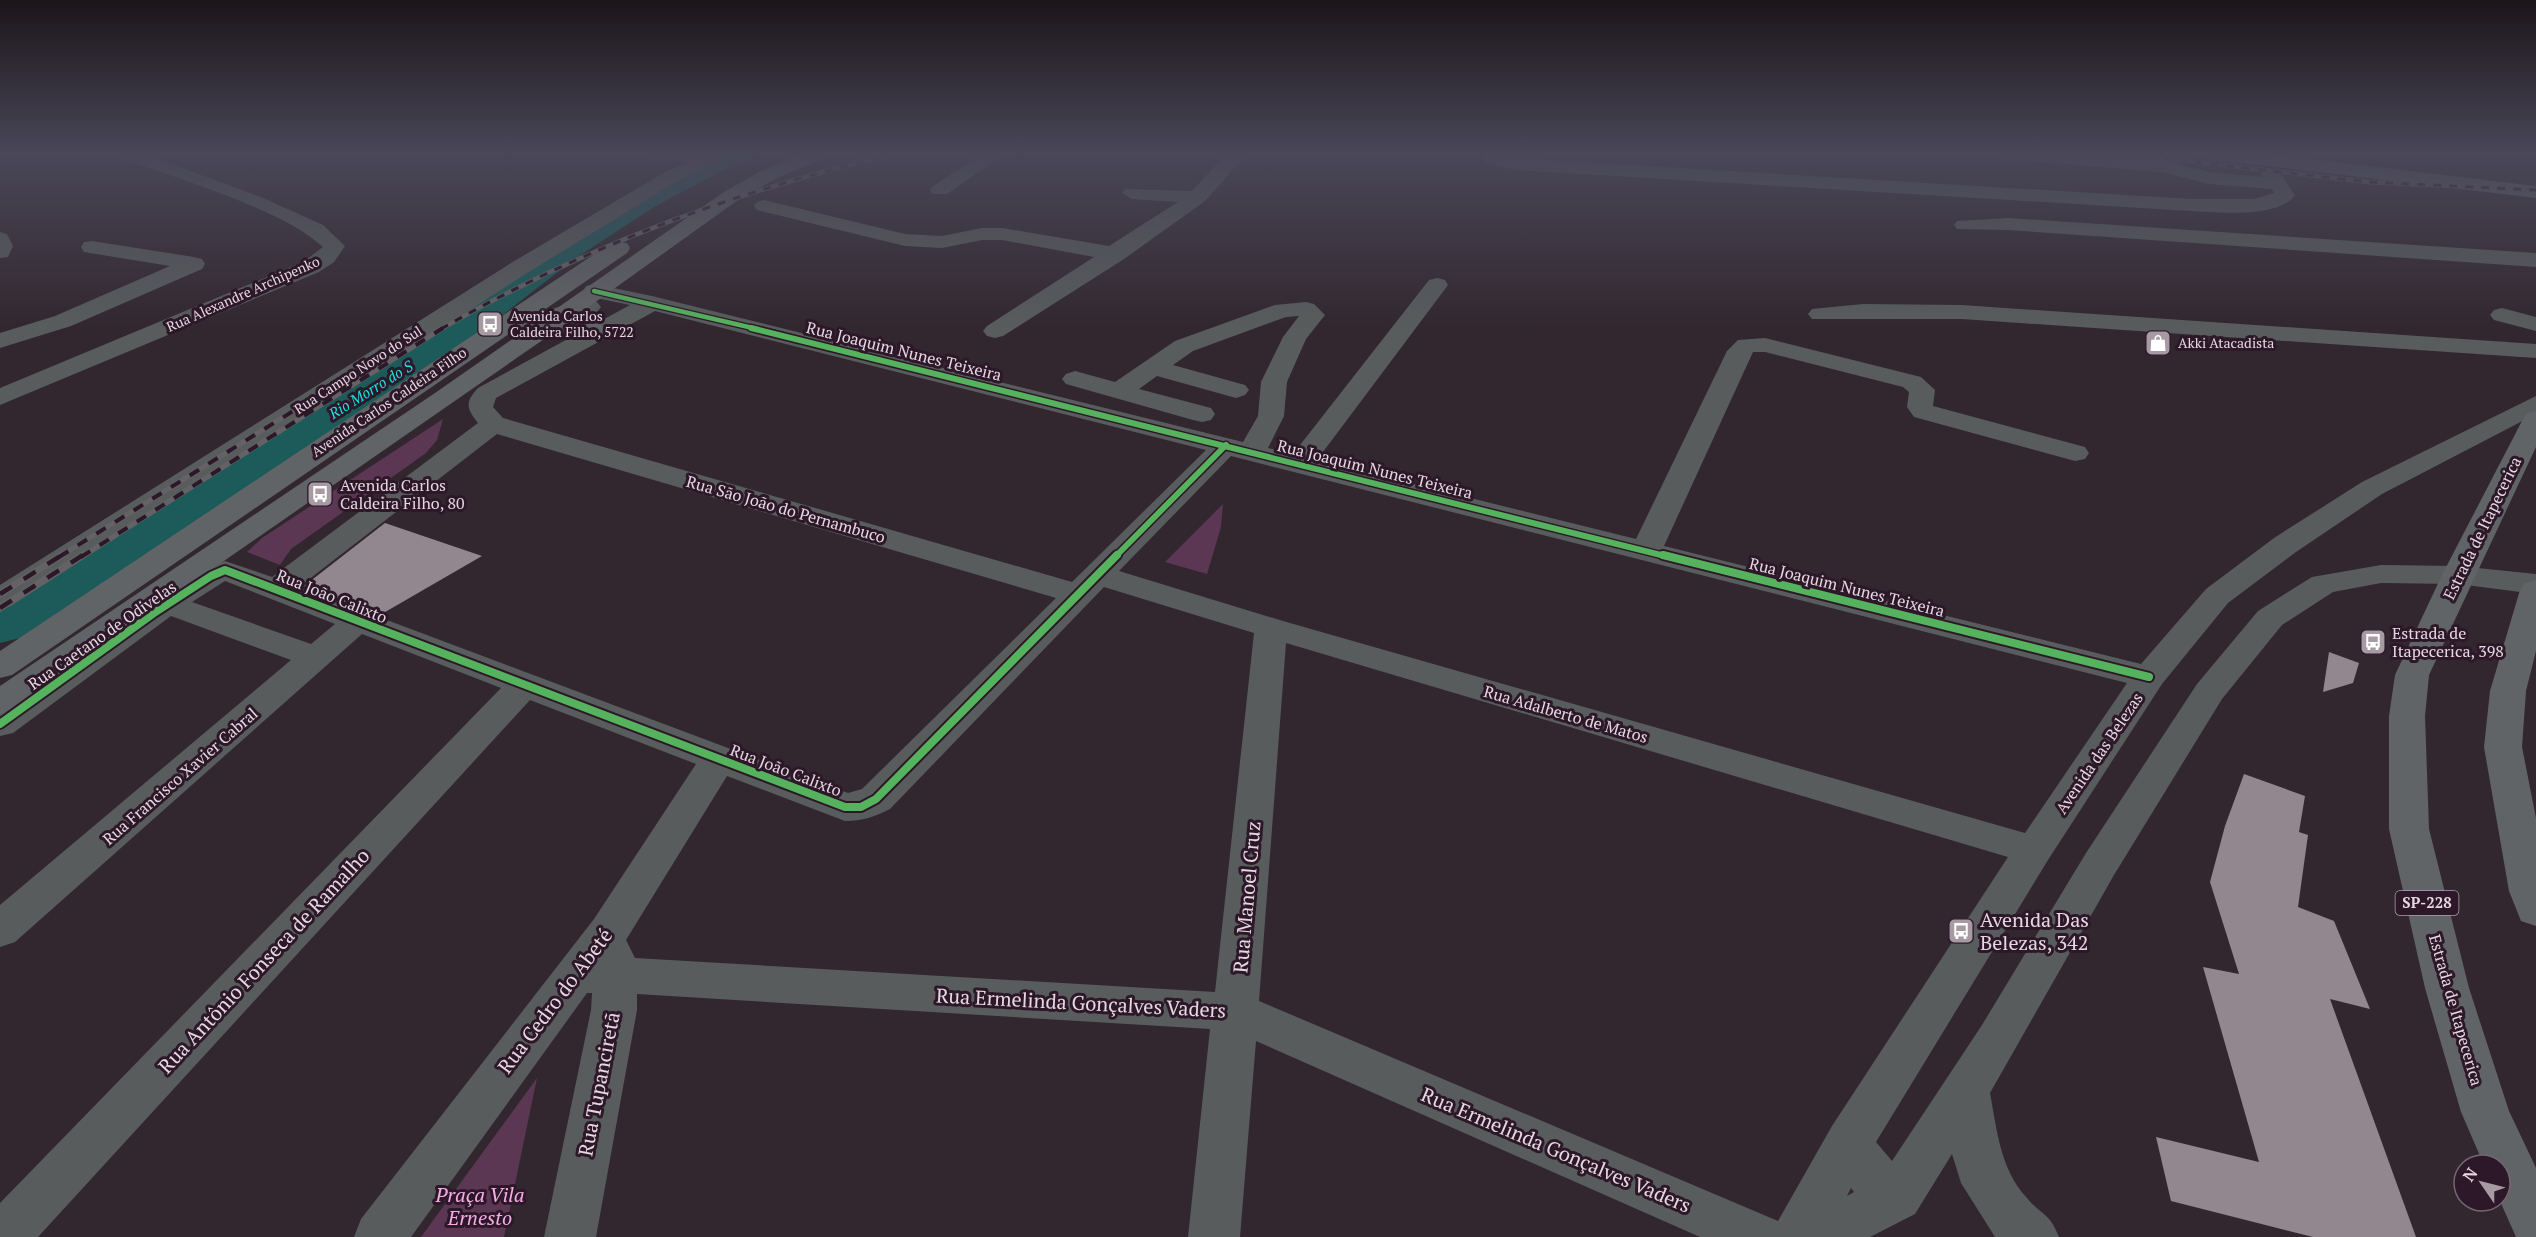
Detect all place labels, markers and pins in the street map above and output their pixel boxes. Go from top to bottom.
place label: Avenida Carlos Caldeira Filho, 5722 [510,306,634,341]
bus stop icon: Avenida Carlos Caldeira Filho, 5722 [475,309,505,339]
shop icon: Akki Atacadista [2143,328,2173,358]
place label: Akki Atacadista [2178,333,2274,352]
place label: Avenida Carlos Caldeira Filho, 80 [340,474,464,514]
bus stop icon: Avenida Carlos Caldeira Filho, 80 [305,479,335,509]
place label: Estrada de Itapecerica, 398 [2392,622,2504,662]
bus stop icon: Estrada de Itapecerica, 398 [2358,627,2388,657]
place label: Avenida Das Belezas, 342 [1980,906,2089,956]
bus stop icon: Avenida Das Belezas, 342 [1946,916,1976,946]

